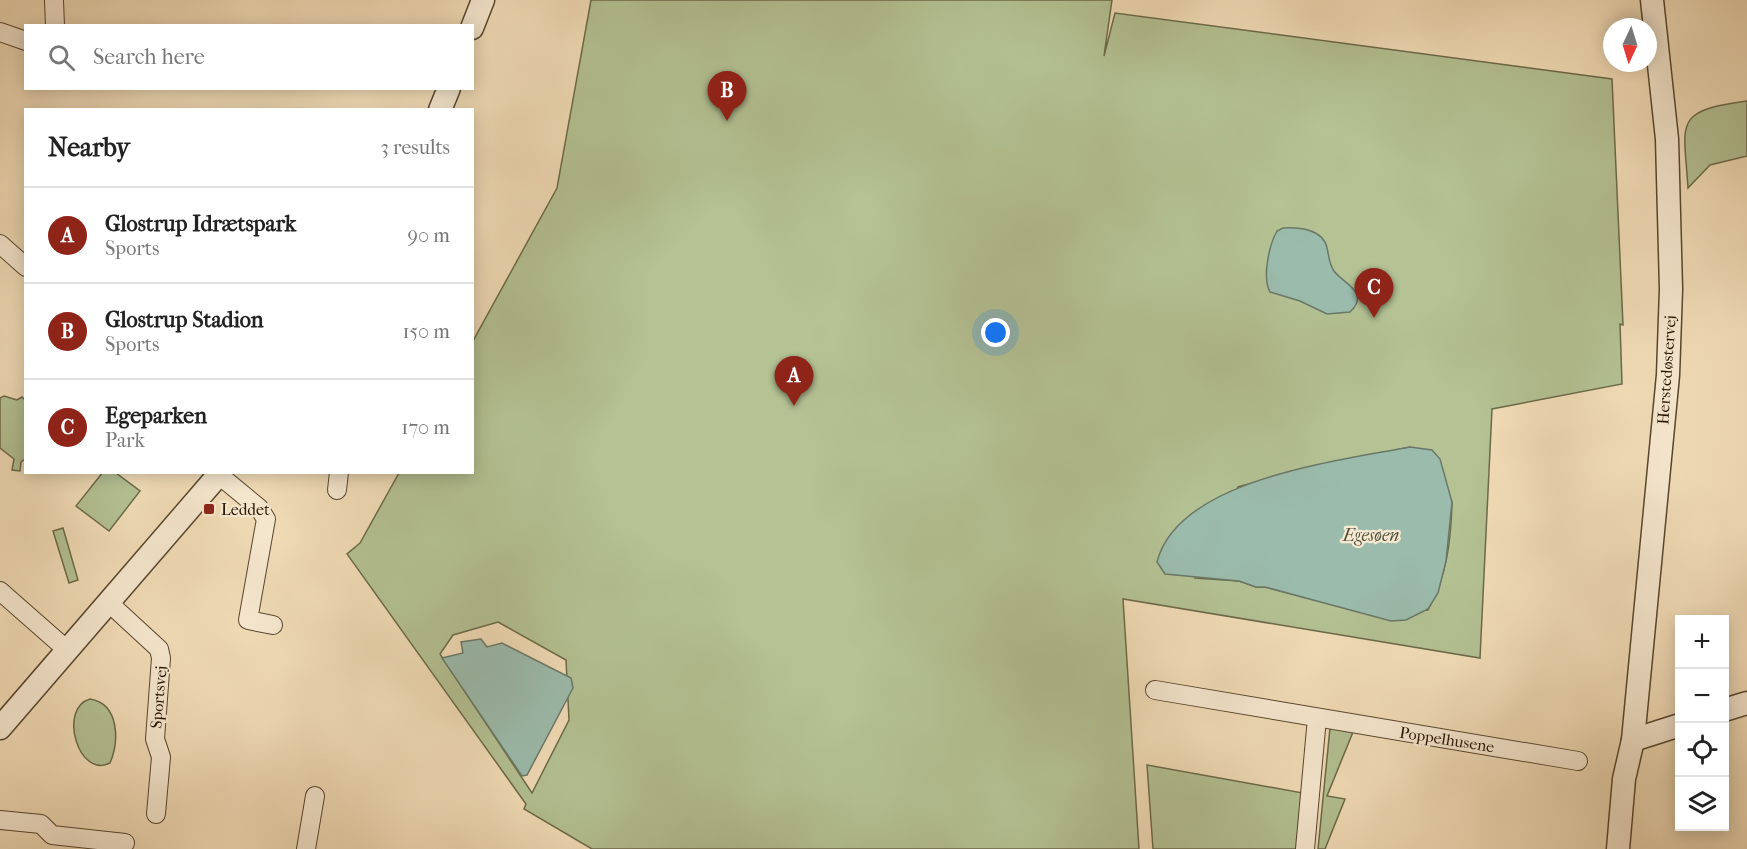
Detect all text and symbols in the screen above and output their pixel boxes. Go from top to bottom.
north arrow [1603,18,1657,72]
search box [24,24,474,90]
icon: search [45,41,78,74]
text: Search here [93,44,205,70]
pin: B [708,72,746,121]
text: Nearby [48,132,130,163]
text: 3 results [381,136,450,159]
text: Glostrup Idrætspark [105,211,296,237]
text: A [61,224,74,247]
text: 90 m [408,224,450,247]
text: Sports [105,237,159,260]
pin: C [1354,268,1394,318]
text: Glostrup Stadion [105,307,264,333]
street label: Herstedøstervej [1653,315,1680,425]
your location [981,318,1010,347]
text: B [61,320,74,343]
text: 150 m [402,320,450,343]
text: Sports [105,333,159,356]
pin: A [774,356,814,406]
text: Egeparken [105,403,207,429]
text: C [61,416,74,439]
text: 170 m [401,416,450,439]
text: Park [105,429,145,452]
place label: Leddet [221,500,270,519]
marker: Leddet [202,502,216,516]
water label: Egesøen [1342,525,1399,546]
map controls [1675,615,1729,831]
button: + [1675,615,1729,669]
street label: Sportsvej [146,665,171,729]
button: − [1675,669,1729,723]
street label: Poppelhusene [1398,723,1496,756]
button: locate [1675,723,1729,777]
button: layers [1675,777,1729,831]

